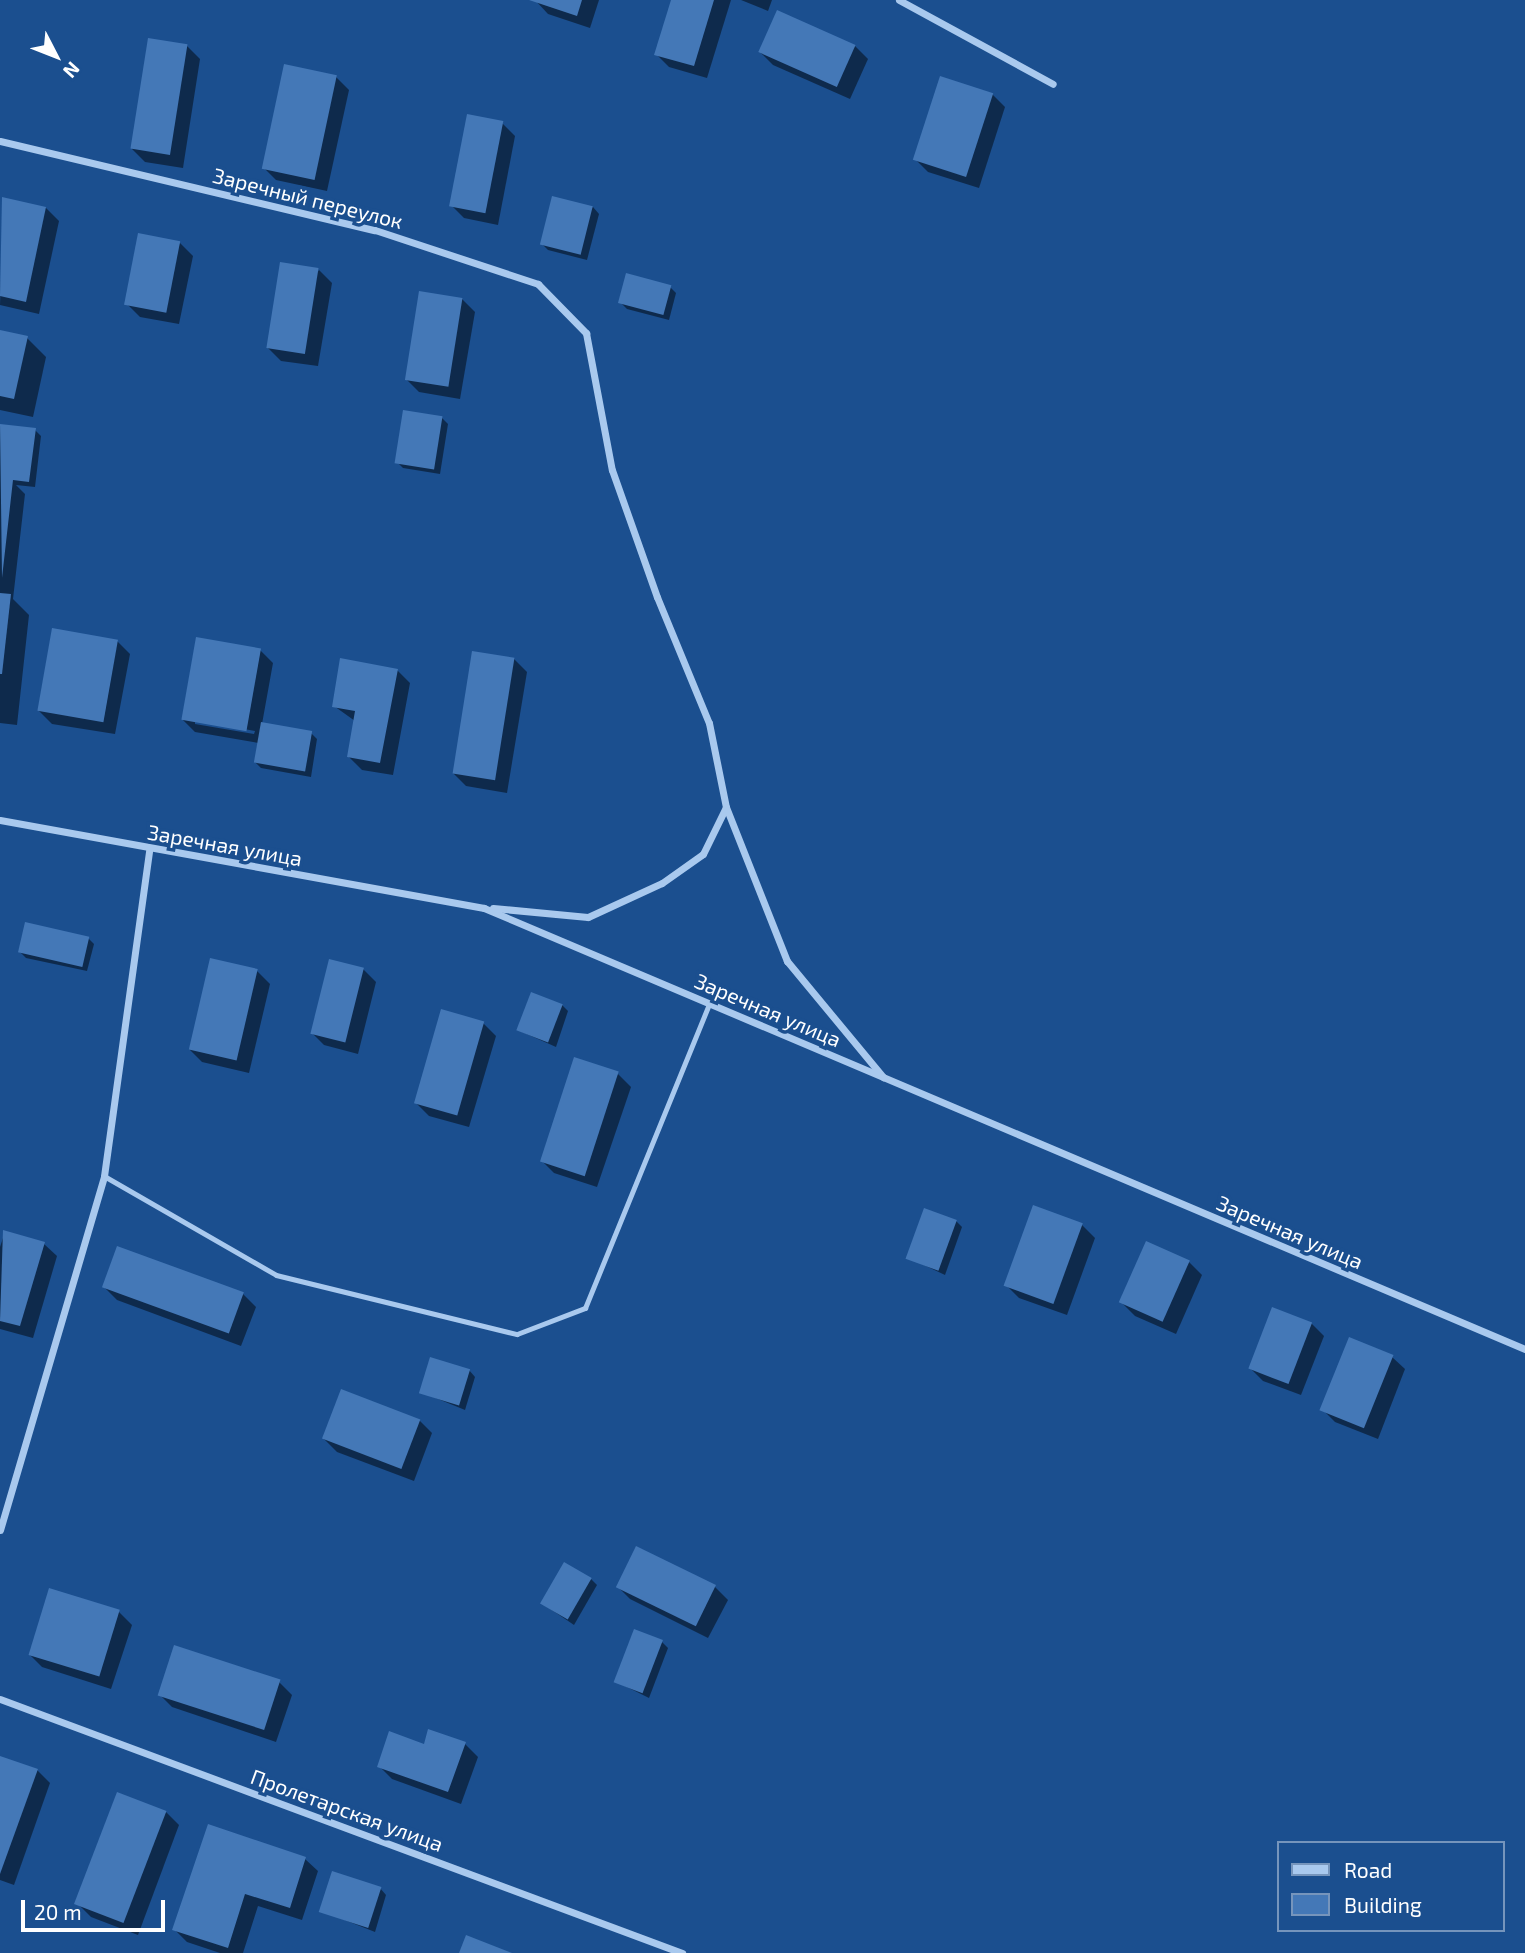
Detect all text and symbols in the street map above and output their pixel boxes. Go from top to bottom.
north arrow [21,21,91,91]
text: N [59,58,85,83]
street label: Заречный переулок [210,162,406,234]
street label: Заречная улица [146,819,304,871]
street label: Заречная улица [691,968,845,1052]
street label: Заречная улица [1213,1190,1367,1274]
street label: Пролетарская улица [247,1763,447,1857]
legend [1276,1841,1504,1932]
text: Road [1344,1857,1392,1882]
scale bar [24,1886,168,1930]
text: Building [1344,1892,1422,1917]
text: 20 m [34,1899,82,1924]

